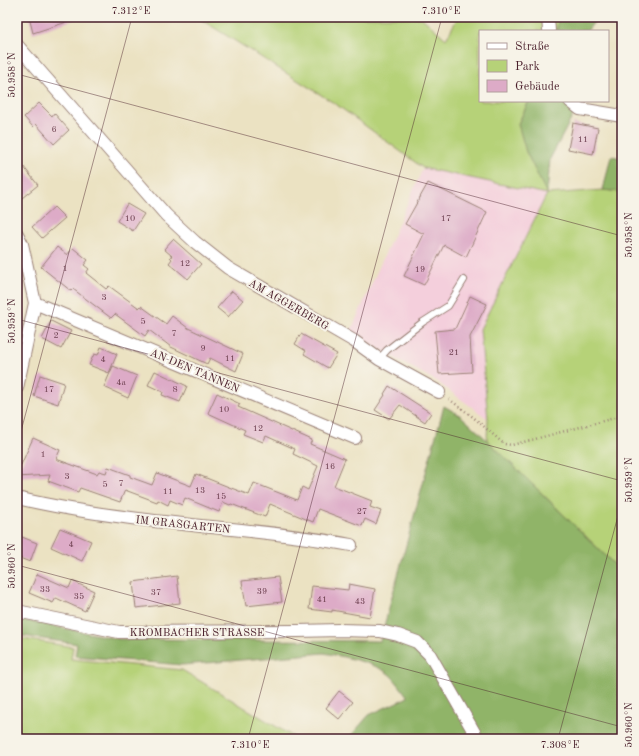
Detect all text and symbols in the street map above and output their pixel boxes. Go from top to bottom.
text: 7.312°E [112,6,150,16]
text: 7.310°E [422,6,460,16]
legend [479,30,609,102]
text: Straße [515,41,550,53]
text: 50.958°N [7,52,17,98]
text: Park [515,61,540,73]
text: Gebäude [515,81,560,93]
house number: 6 [51,125,57,134]
house number: 11 [578,135,588,144]
text: 50.958°N [624,212,634,258]
house number: 10 [125,214,135,223]
house number: 17 [441,214,451,223]
house number: 12 [180,259,190,268]
house number: 1 [62,264,68,273]
house number: 19 [415,265,425,274]
street label: AM AGGERBERG [246,278,330,333]
house number: 3 [101,293,107,302]
text: 50.959°N [7,298,17,344]
house number: 5 [140,317,146,326]
house number: 7 [171,329,177,338]
house number: 2 [53,331,59,340]
house number: 9 [200,344,206,353]
street label: AN DEN TANNEN [148,348,241,395]
house number: 21 [449,348,459,357]
house number: 11 [225,354,235,363]
house number: 4 [100,355,106,364]
house number: 4a [116,378,126,387]
house number: 17 [44,385,54,394]
house number: 8 [172,385,178,394]
house number: 10 [219,405,229,414]
house number: 12 [253,424,263,433]
house number: 1 [40,450,46,459]
text: 50.959°N [624,457,634,503]
house number: 16 [325,462,335,471]
house number: 3 [64,472,70,481]
house number: 7 [118,479,124,488]
house number: 5 [102,480,108,489]
house number: 13 [195,486,205,495]
house number: 11 [163,487,173,496]
house number: 15 [216,492,226,501]
house number: 27 [357,507,367,516]
street label: IM GRASGARTEN [135,515,231,536]
house number: 4 [68,540,74,549]
text: 50.960°N [7,543,17,589]
house number: 33 [40,585,50,594]
house number: 39 [257,587,267,596]
house number: 37 [151,588,161,597]
house number: 35 [74,592,84,601]
house number: 41 [317,595,327,604]
house number: 43 [355,597,365,606]
street label: KROMBACHER STRASSE [130,628,264,639]
text: 50.960°N [624,702,634,748]
text: 7.310°E [231,740,269,750]
text: 7.308°E [541,740,579,750]

